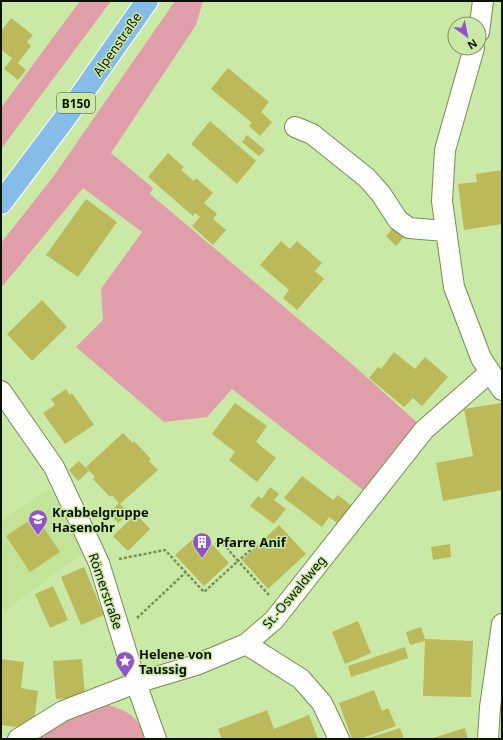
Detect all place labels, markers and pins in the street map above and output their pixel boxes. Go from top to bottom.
place label: Krabbelgruppe Hasenohr [52,503,149,536]
school or university icon: Krabbelgruppe Hasenohr [27,508,49,536]
building icon: Pfarre Anif [191,531,213,559]
place label: Pfarre Anif [216,533,287,551]
place label: Helene von Taussig [139,645,212,678]
place icon: Helene von Taussig [114,650,136,678]

